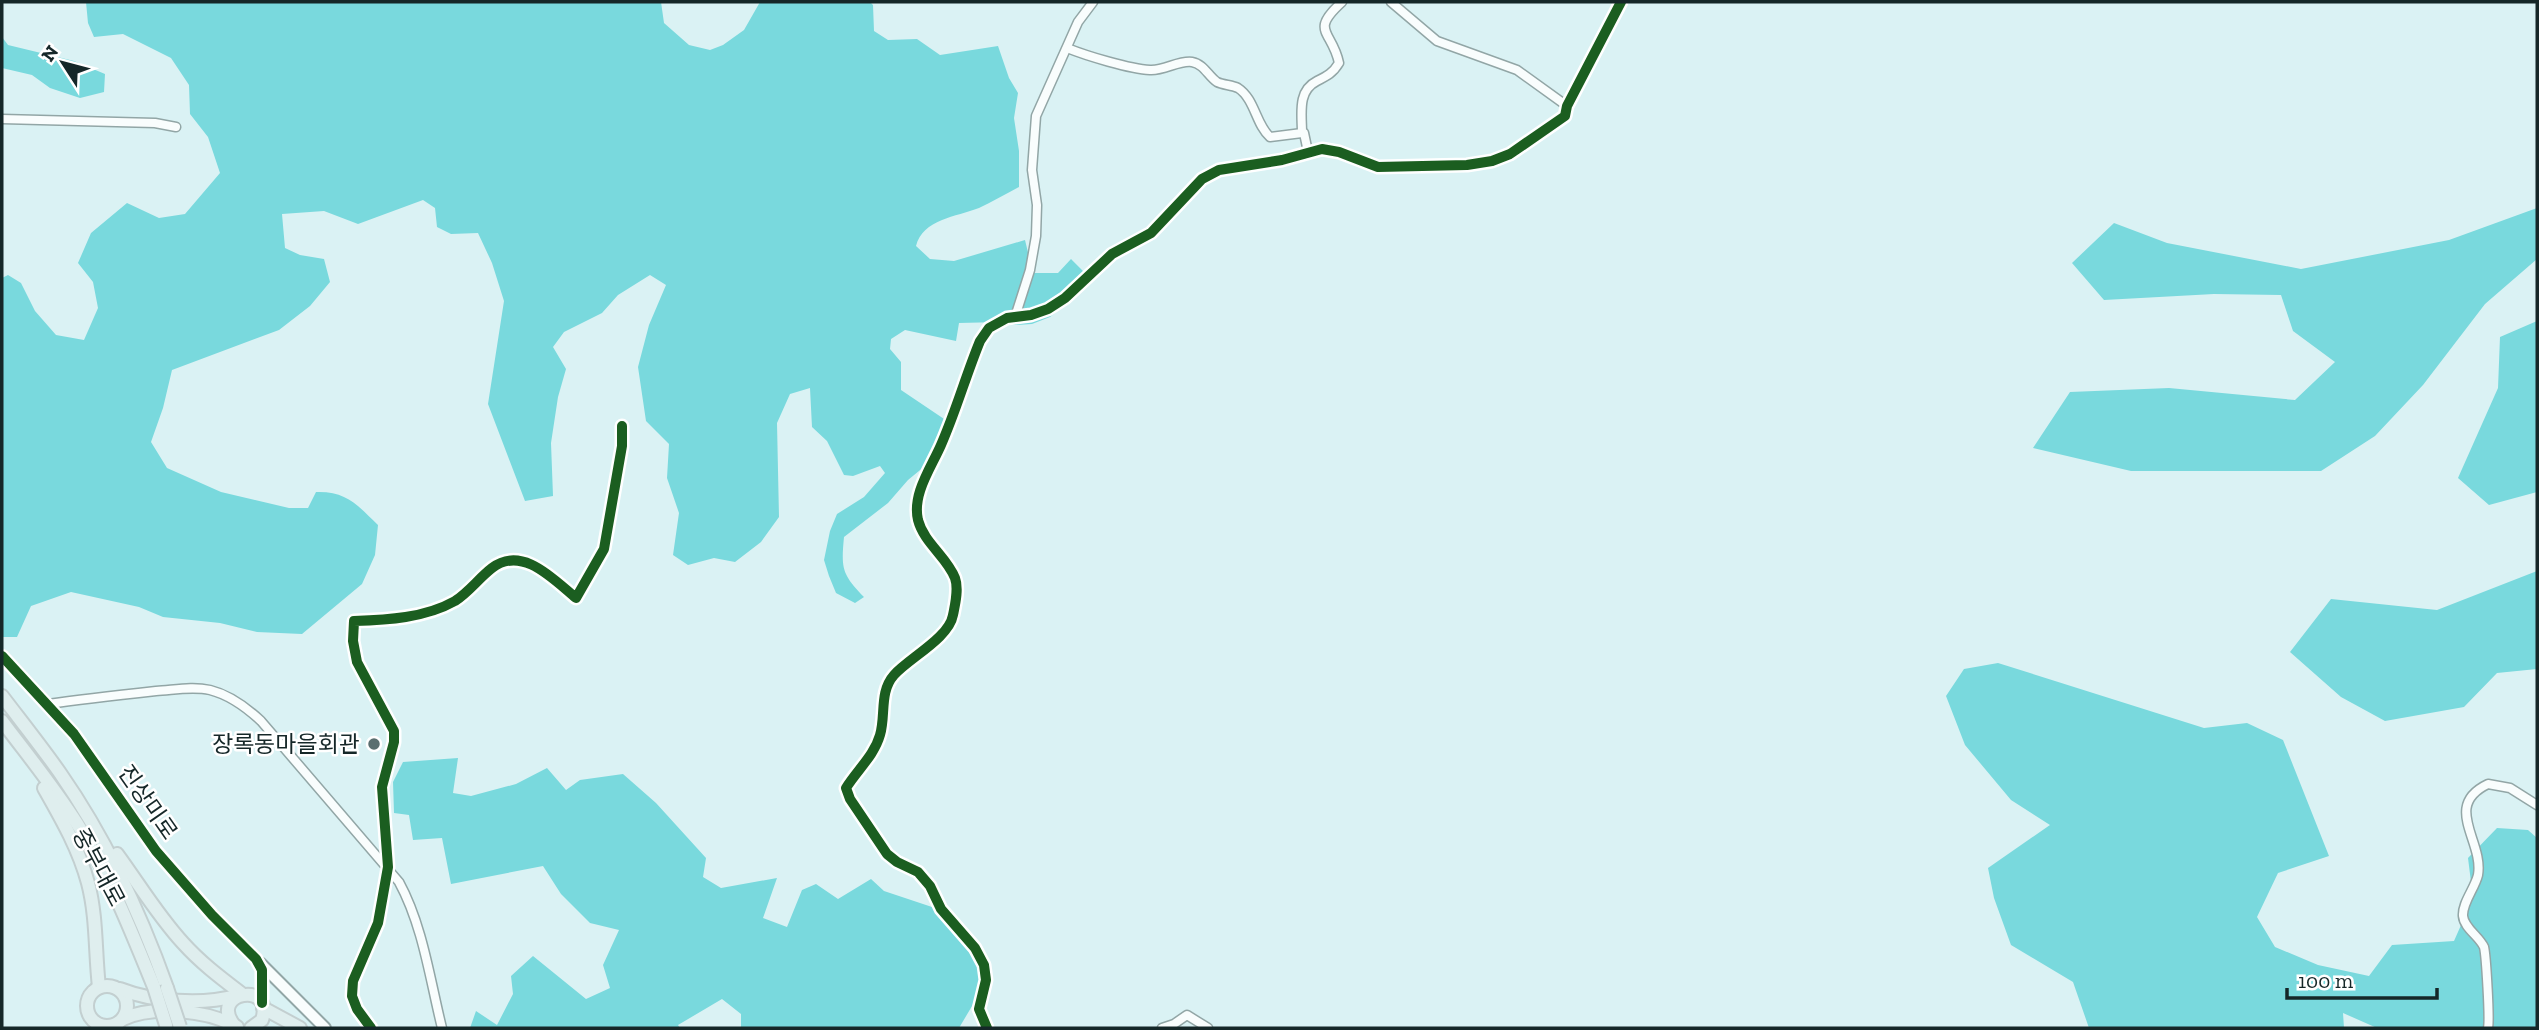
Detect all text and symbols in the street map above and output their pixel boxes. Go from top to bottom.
north arrow [28,28,98,98]
text: N [36,41,63,66]
place label: 장록동마을회관 [212,730,360,758]
marker: 장록동마을회관 [366,736,382,752]
street label: 진상미로 [112,759,184,845]
street label: 중부대로 [67,823,131,911]
scale bar [2287,956,2438,1000]
text: 100 m [2298,968,2353,993]

